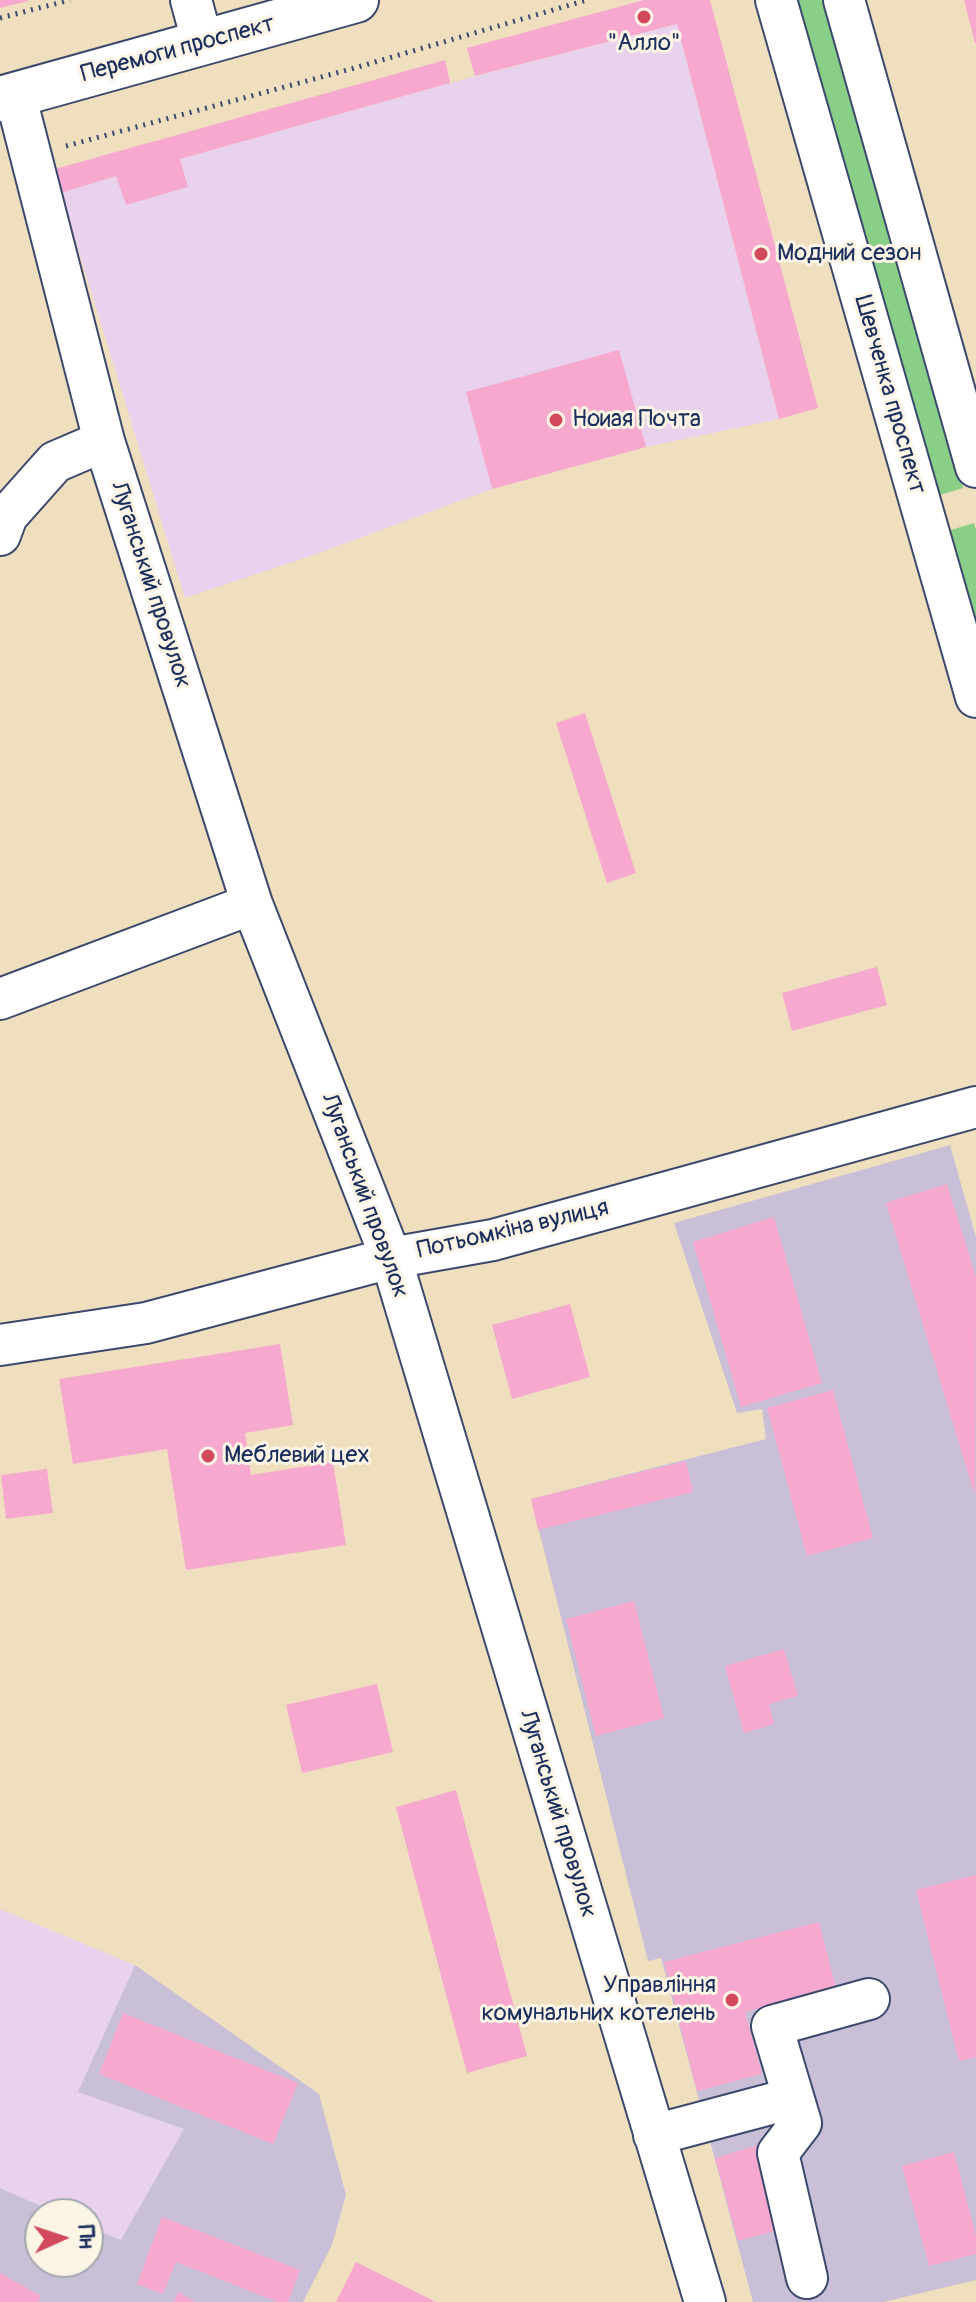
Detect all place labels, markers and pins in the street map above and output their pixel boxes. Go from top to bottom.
marker: "Алло" [635,8,653,26]
place label: "Алло" [607,30,681,58]
place label: Модний сезон [777,240,921,268]
marker: Модний сезон [752,245,770,263]
place label: Ноиая Почта [572,406,701,434]
marker: Ноиая Почта [547,411,565,429]
place label: Меблевий цех [224,1442,369,1470]
marker: Меблевий цех [199,1447,217,1465]
place label: Управління комунальних котелень [481,1972,716,2028]
marker: Управління комунальних котелень [723,1991,741,2009]

